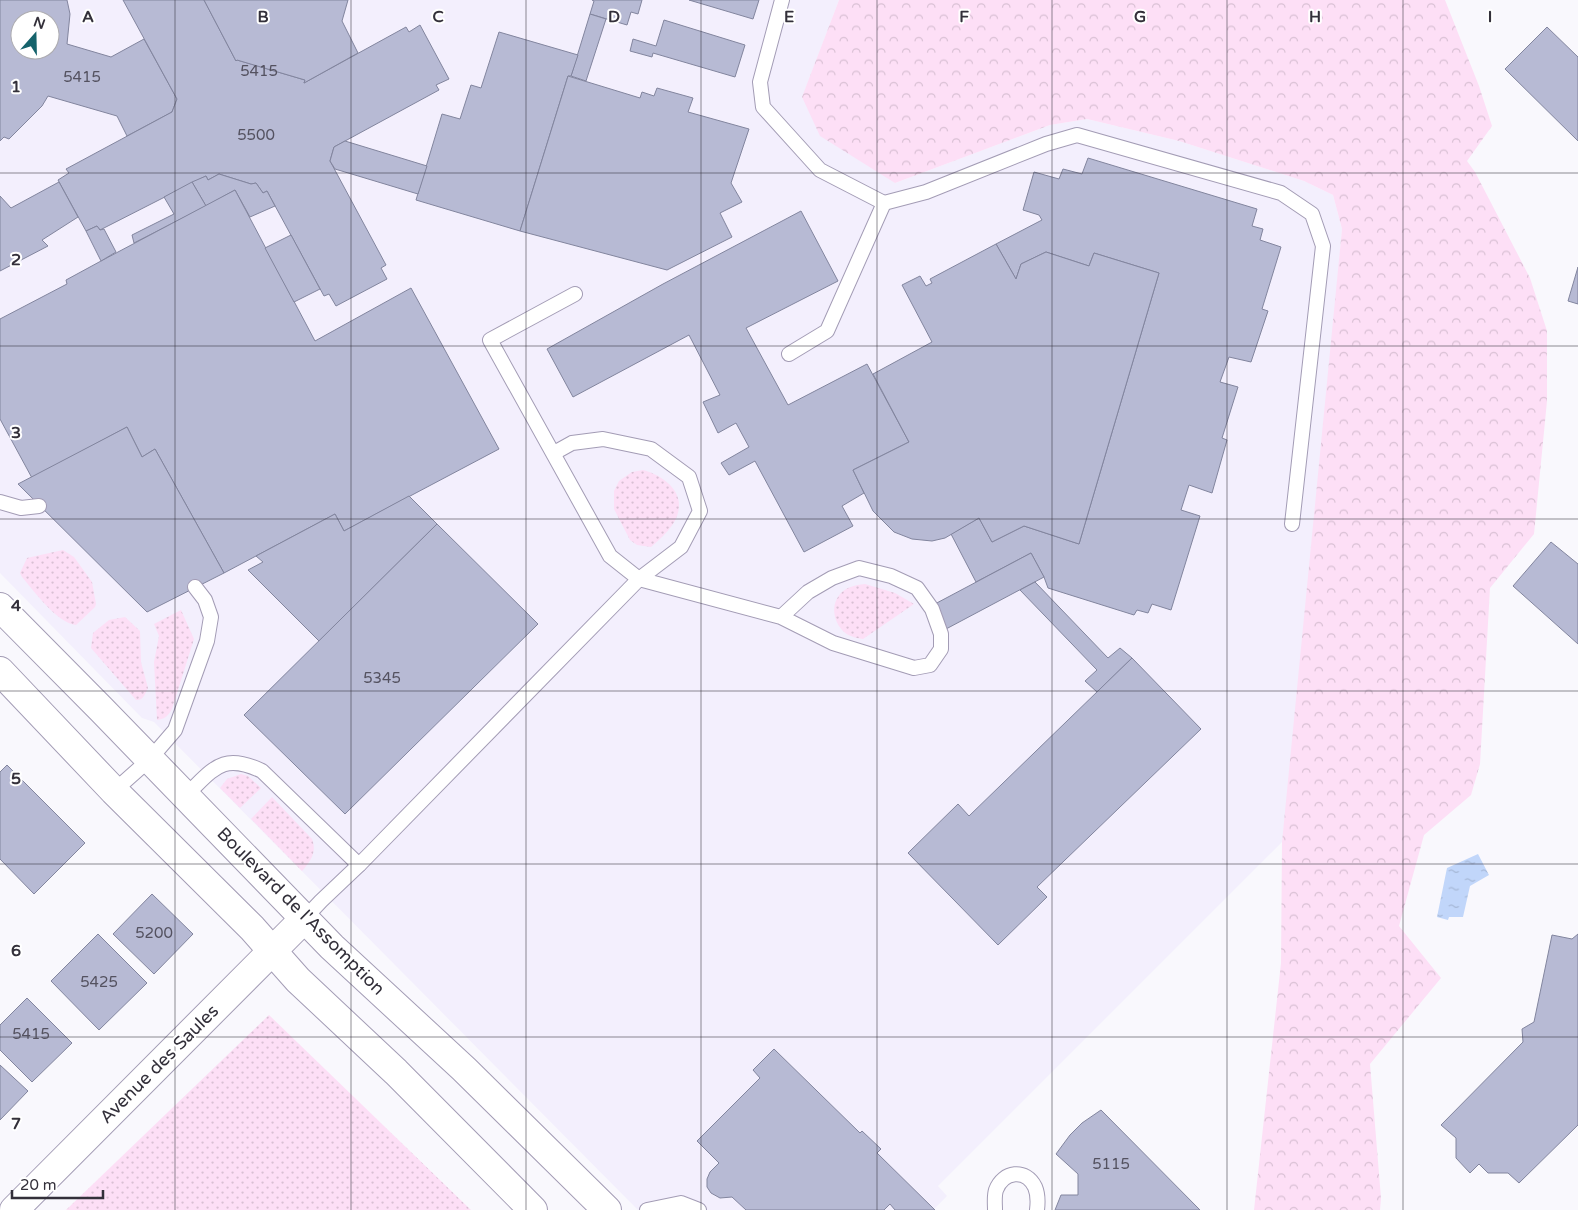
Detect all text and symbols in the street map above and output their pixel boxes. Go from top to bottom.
text: A [82,7,94,27]
text: B [257,7,269,27]
text: C [432,7,444,27]
text: D [608,7,620,27]
text: E [784,7,794,27]
text: F [959,7,969,27]
text: G [1134,7,1146,27]
text: H [1309,7,1321,27]
text: I [1488,7,1492,27]
north arrow [10,10,60,60]
text: N [31,13,47,33]
house number: 5415 [240,62,278,80]
house number: 5415 [63,68,101,86]
text: 1 [11,77,21,97]
house number: 5500 [237,126,275,144]
text: 2 [11,250,21,270]
text: 3 [11,423,21,443]
text: 4 [11,596,21,616]
house number: 5345 [363,669,401,687]
text: 5 [11,769,21,789]
street label: Boulevard de l'Assomption [212,822,390,1000]
house number: 5200 [135,924,173,942]
text: 6 [11,941,21,961]
house number: 5425 [80,973,118,991]
street label: Avenue des Saules [95,1000,223,1128]
house number: 5415 [12,1025,50,1043]
text: 7 [11,1114,21,1134]
house number: 5115 [1092,1155,1130,1173]
scale bar [12,1168,104,1200]
text: 20 m [20,1176,57,1194]

